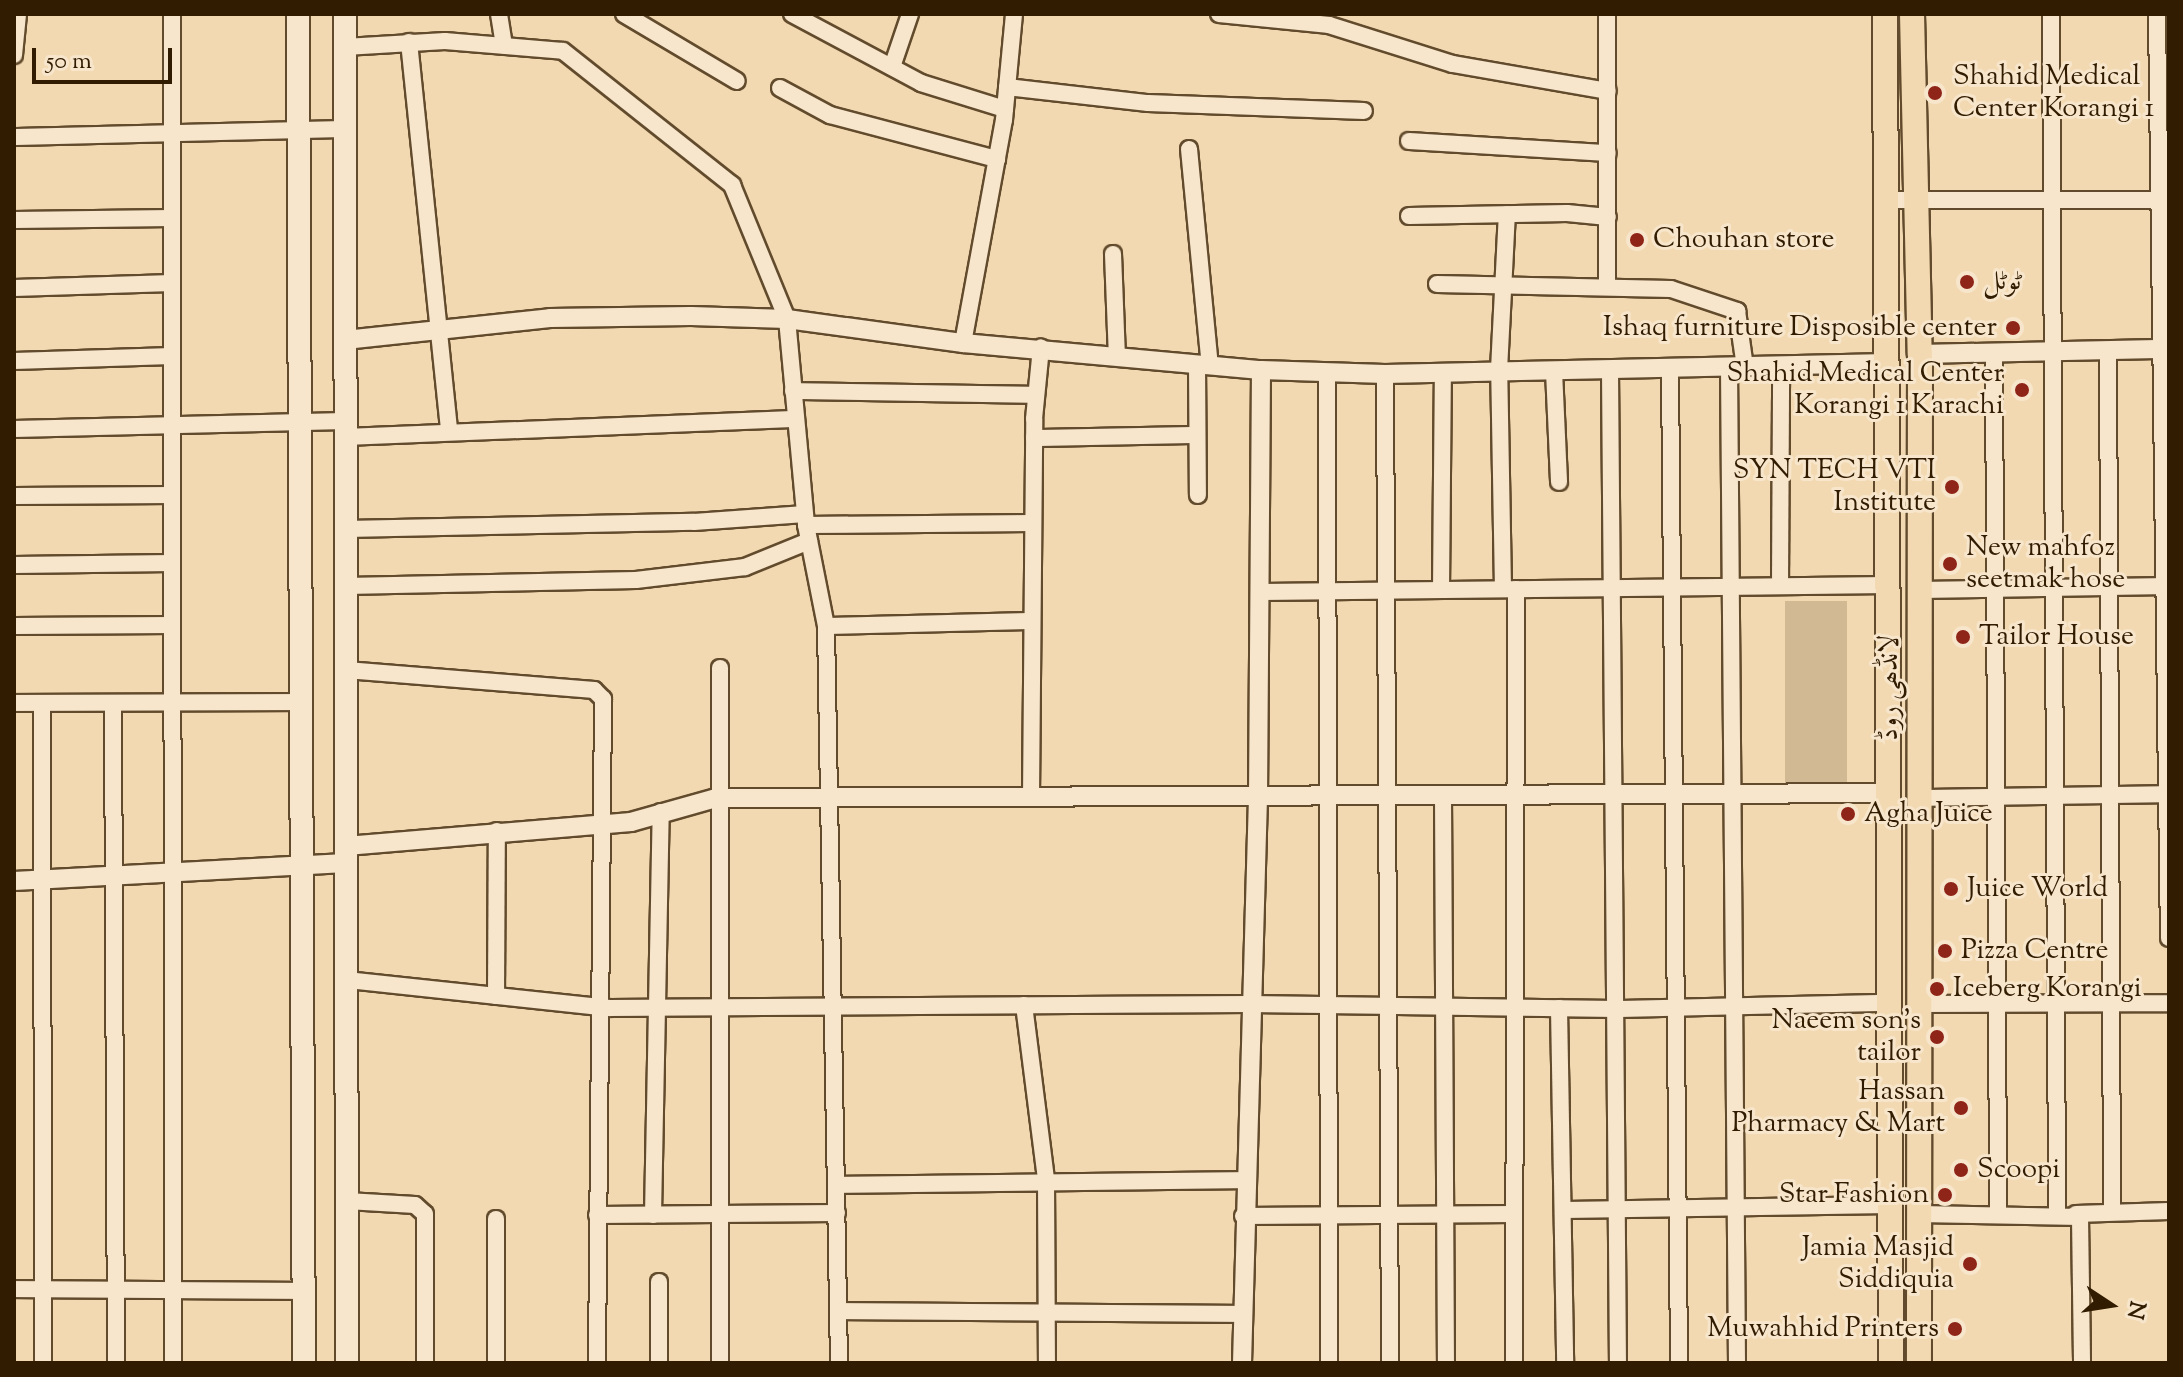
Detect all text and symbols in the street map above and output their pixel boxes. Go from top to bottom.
scale bar [36,32,176,82]
text: 50 m [46,45,92,79]
place label: Shahid Medical Center Korangi 1 [1953,60,2154,126]
marker: Shahid Medical Center Korangi 1 [1924,82,1946,104]
place label: Chouhan store [1653,223,1834,257]
marker: Chouhan store [1628,231,1646,249]
place label: ٹوٹل [1983,265,2021,299]
marker: ٹوٹل [1958,273,1976,291]
place label: Ishaq furniture Disposible center [1603,311,1997,345]
marker: Ishaq furniture Disposible center [2004,319,2022,337]
place label: Shahid Medical Center Korangi 1 Karachi [1726,357,2004,423]
marker: Shahid Medical Center Korangi 1 Karachi [2011,379,2033,401]
place label: SYN TECH VTI Institute [1733,454,1936,520]
marker: SYN TECH VTI Institute [1943,478,1961,496]
place label: New mahfoz seetmak hose [1966,531,2125,597]
marker: New mahfoz seetmak hose [1941,555,1959,573]
place label: Tailor House [1979,620,2134,654]
marker: Tailor House [1954,628,1972,646]
street label: لانڈھی روڈ [1873,635,1907,741]
place label: Agha Juice [1864,797,1993,831]
marker: Agha Juice [1839,805,1857,823]
place label: Juice World [1967,872,2108,906]
marker: Juice World [1942,880,1960,898]
place label: Pizza Centre [1961,934,2109,968]
marker: Pizza Centre [1936,942,1954,960]
place label: Iceberg Korangi [1953,972,2142,1006]
marker: Iceberg Korangi [1928,980,1946,998]
place label: Naeem son’s tailor [1771,1004,1921,1070]
marker: Naeem son’s tailor [1928,1028,1946,1046]
place label: Hassan Pharmacy & Mart [1732,1075,1945,1141]
marker: Hassan Pharmacy & Mart [1952,1099,1970,1117]
place label: Scoopi [1977,1153,2060,1187]
marker: Scoopi [1952,1161,1970,1179]
place label: Star Fashion [1779,1178,1929,1212]
marker: Star Fashion [1936,1186,1954,1204]
place label: Jamia Masjid Siddiquia [1802,1231,1954,1297]
marker: Jamia Masjid Siddiquia [1961,1255,1979,1273]
north arrow [2071,1265,2151,1345]
text: N [2117,1298,2152,1322]
place label: Muwahhid Printers [1707,1312,1939,1346]
marker: Muwahhid Printers [1946,1320,1964,1338]

